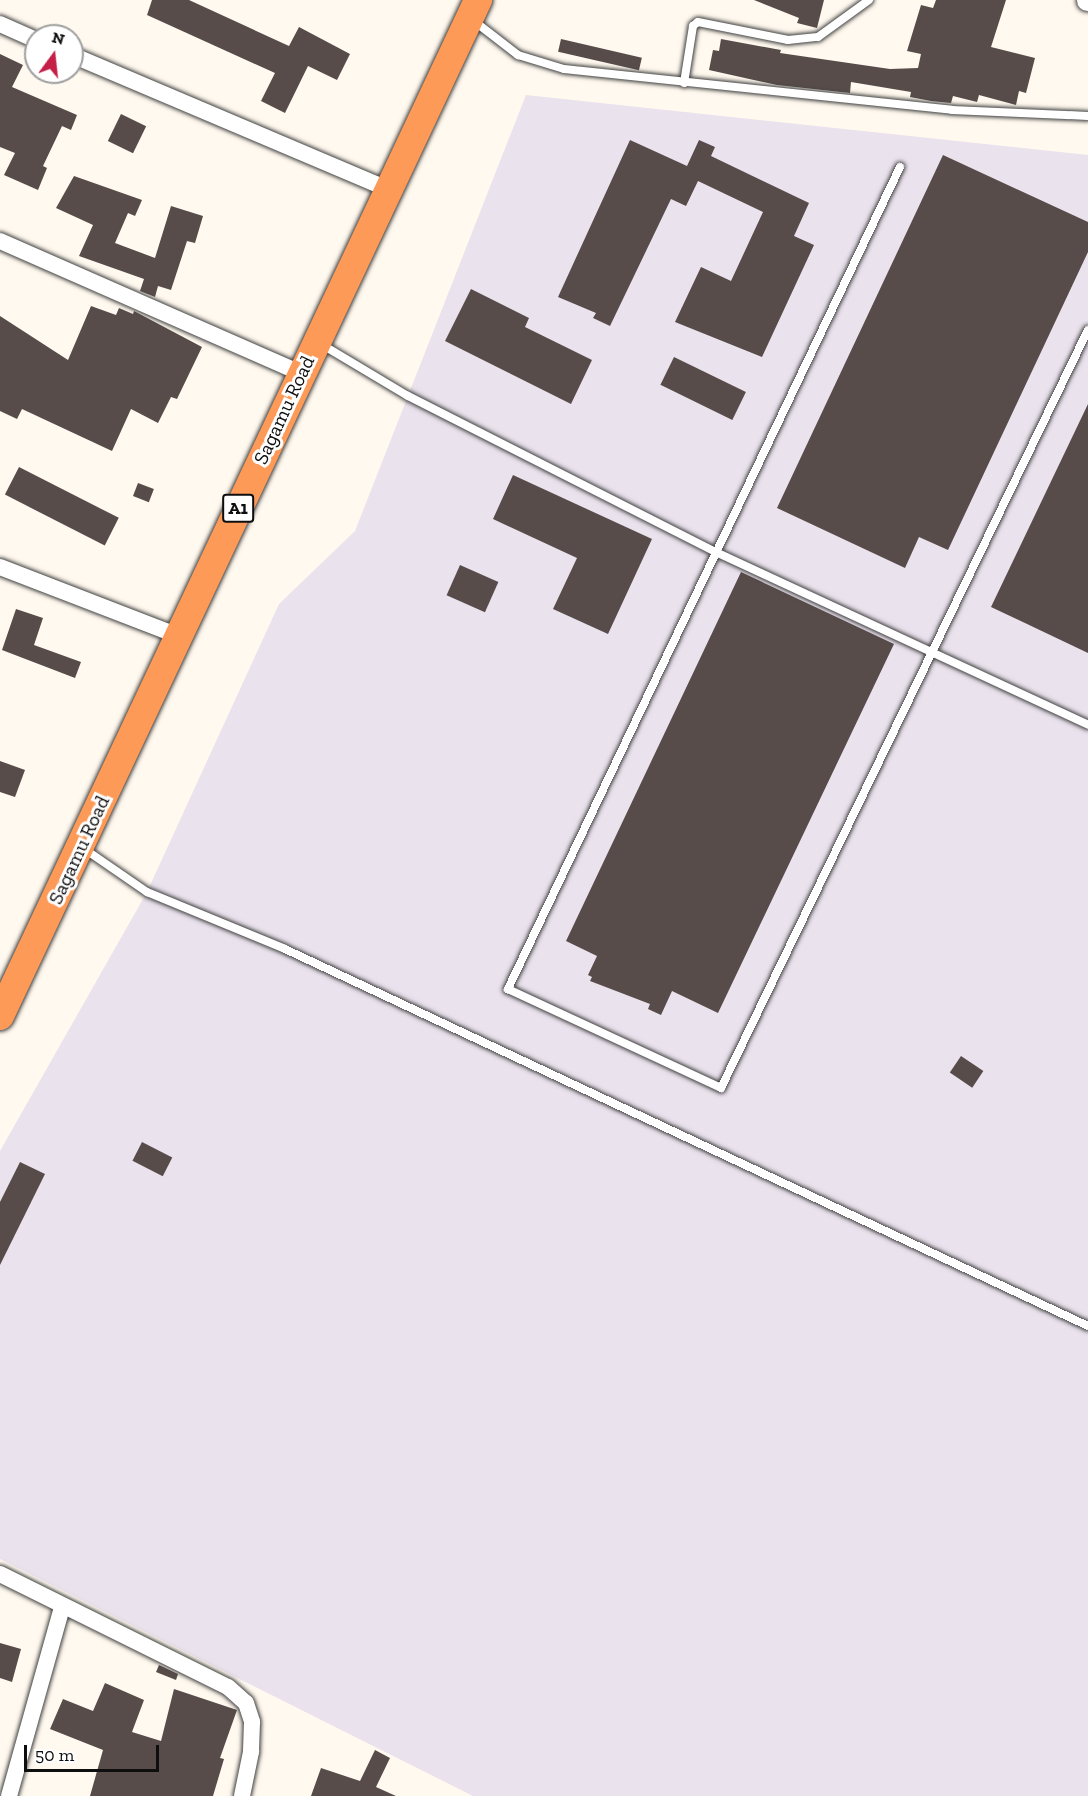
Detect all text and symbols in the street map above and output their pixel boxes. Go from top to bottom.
north arrow [24,24,84,84]
text: N [50,27,67,49]
street label: Sagamu Road [248,352,320,468]
road number: A1 [222,493,254,523]
street label: Sagamu Road [43,792,115,908]
scale bar [27,1733,162,1771]
text: 50 m [35,1744,74,1766]

